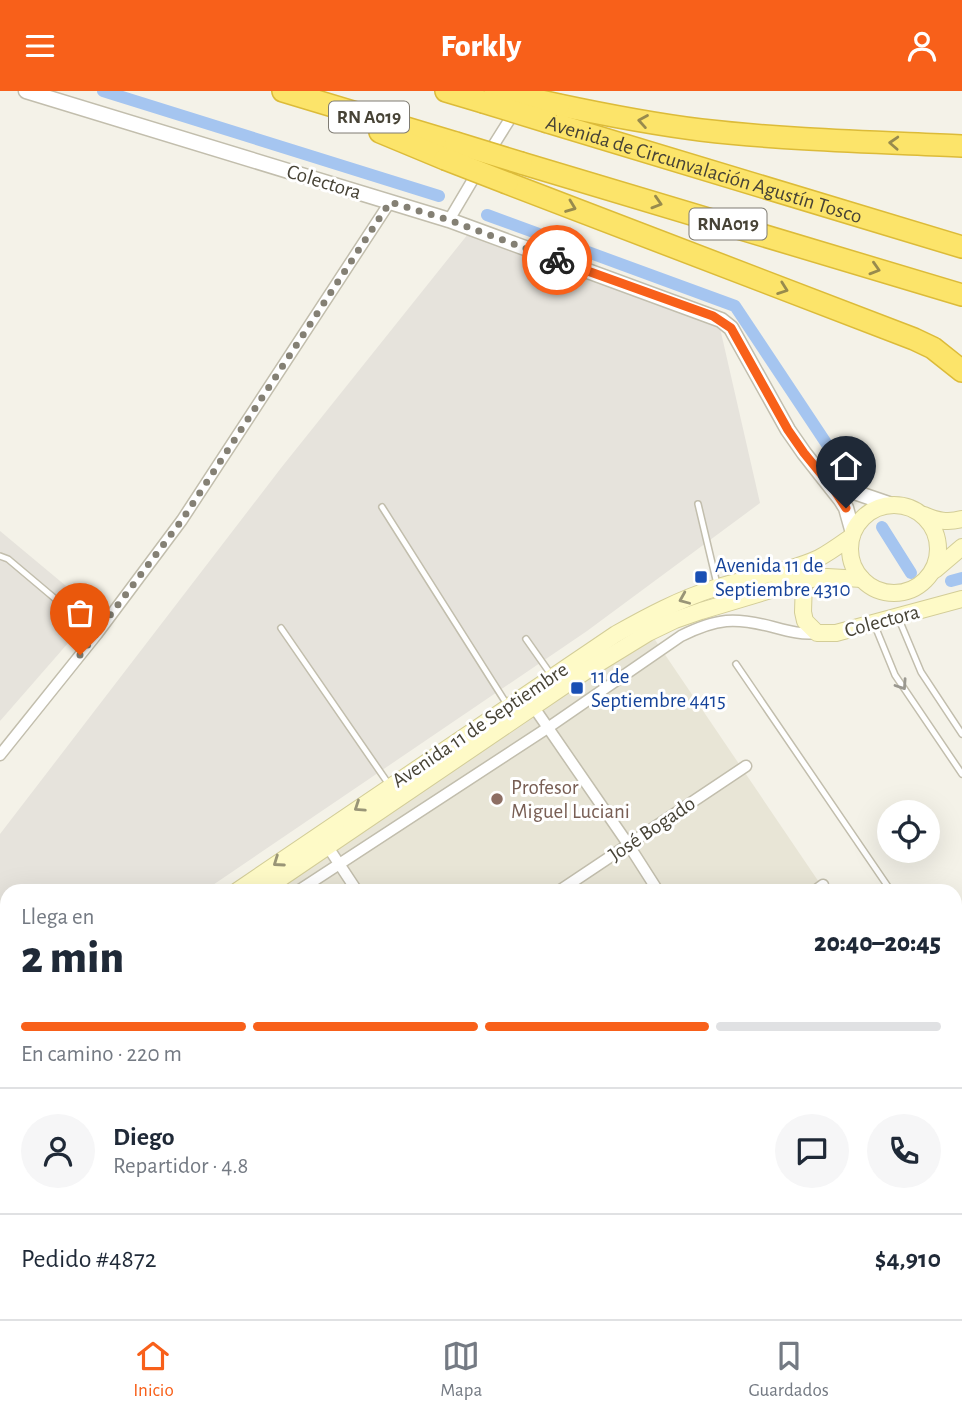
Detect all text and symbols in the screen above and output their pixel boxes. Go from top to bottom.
icon: menu [21,27,59,65]
icon: person [903,27,941,65]
text: Forkly [441,30,521,62]
road number: RN A019 [329,101,409,133]
street label: Avenida de Circunvalación Agustín Tosco [544,112,865,227]
one-way arrow [637,114,649,129]
one-way arrow [888,136,899,151]
street label: Colectora [284,161,364,203]
one-way arrow [651,195,663,210]
one-way arrow [564,199,576,213]
road number: RNA019 [690,209,766,239]
courier [522,225,592,295]
icon: bike [538,241,576,279]
one-way arrow [869,260,881,275]
one-way arrow [777,281,789,295]
pin [816,436,876,508]
icon: home [827,447,865,485]
place label: Avenida 11 de Septiembre 4310 [715,555,851,600]
marker: Avenida 11 de Septiembre 4310 [693,569,709,585]
pin [50,583,110,655]
one-way arrow [679,591,691,605]
icon: bag [61,594,99,632]
street label: Colectora [842,601,922,641]
street label: Avenida 11 de Septiembre [388,658,572,792]
place label: 11 de Septiembre 4415 [591,666,726,711]
one-way arrow [894,677,906,690]
marker: 11 de Septiembre 4415 [569,680,585,696]
place label: Profesor Miguel Luciani [511,777,630,822]
marker: Profesor Miguel Luciani [489,791,505,807]
street label: José Bogado [605,792,699,866]
one-way arrow [354,799,367,811]
map controls [877,800,940,863]
button: locate [877,800,940,863]
one-way arrow [273,854,286,866]
text: Llega en [21,906,94,929]
text: 20:40–20:45 [814,930,941,956]
text: 2 min [21,935,124,981]
text: En camino · 220 m [21,1043,182,1066]
button: person [21,1114,95,1188]
button: chat [775,1114,849,1188]
button: phone [867,1114,941,1188]
text: Diego [113,1124,175,1150]
text: Repartidor · 4.8 [113,1155,248,1178]
text: Pedido #4872 [21,1246,157,1272]
text: $4,910 [875,1246,941,1272]
tab: Inicio [133,1337,174,1402]
tab: Mapa [440,1337,482,1402]
tab: Guardados [749,1337,829,1402]

